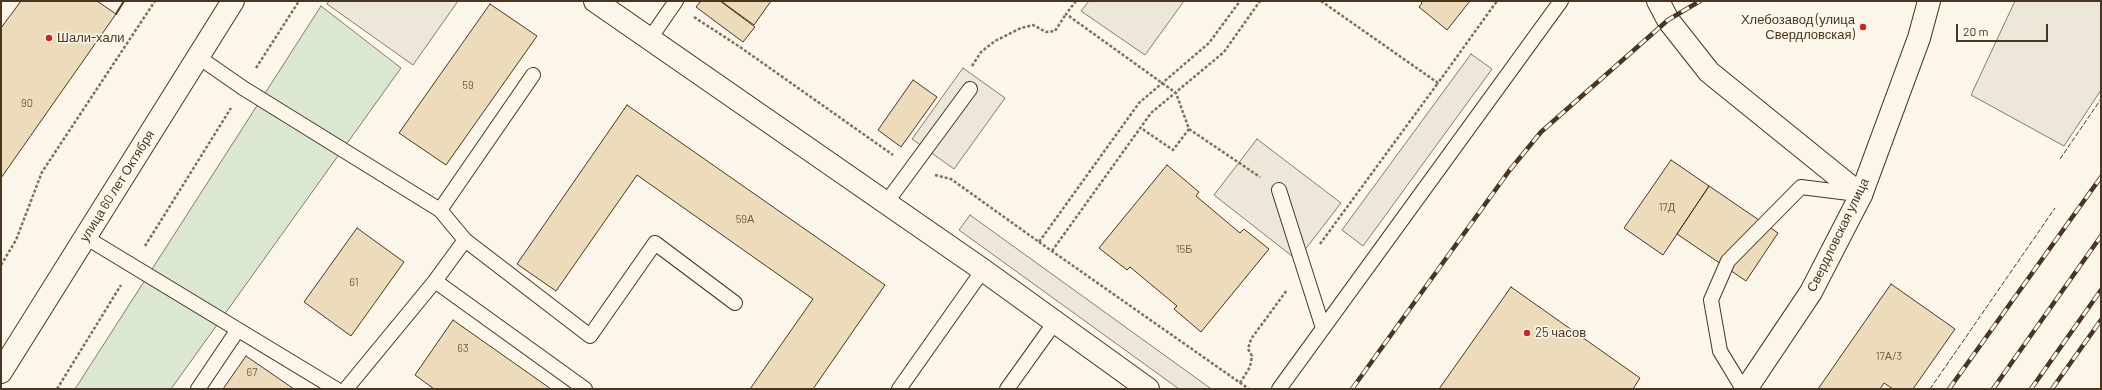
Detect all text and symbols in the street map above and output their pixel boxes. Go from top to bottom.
place label: Хлебозавод (улица Свердловская) [1741,12,1855,43]
scale bar [1958,16,2050,42]
marker: Хлебозавод (улица Свердловская) [1858,22,1868,32]
text: 20 m [1963,24,1989,38]
place label: Шали-хали [57,30,125,46]
marker: Шали-хали [44,33,54,43]
house number: 59 [462,78,474,92]
house number: 90 [21,96,33,110]
street label: улица 60 лет Октября [76,127,158,245]
street label: Свердловская улица [1804,176,1872,294]
house number: 17Д [1659,200,1675,214]
house number: 59А [736,212,754,226]
house number: 15Б [1176,242,1192,256]
house number: 61 [349,275,359,289]
place label: 25 часов [1535,325,1586,341]
marker: 25 часов [1522,328,1532,338]
house number: 63 [457,341,469,355]
house number: 17А/3 [1876,349,1902,363]
house number: 67 [247,365,257,379]

